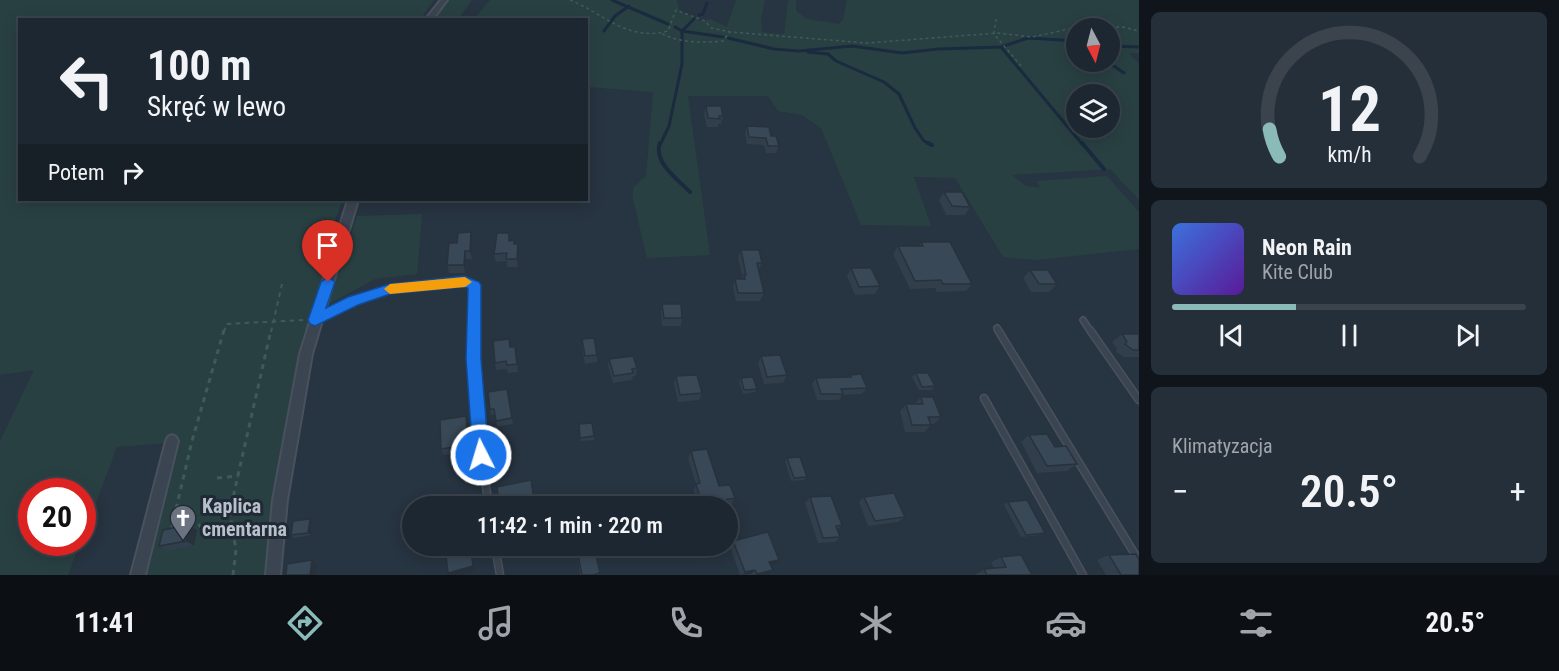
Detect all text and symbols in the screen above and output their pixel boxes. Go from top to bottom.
north arrow [1066,18,1120,72]
map controls [1066,18,1120,138]
text: 100 m [147,41,252,90]
icon: left [48,42,126,120]
text: 12 [1317,73,1381,146]
button: layers [1066,84,1120,138]
text: Skręć w lewo [147,91,286,123]
text: km/h [1327,142,1371,167]
icon: right [116,156,149,189]
text: Potem [48,160,104,185]
pin [302,220,353,282]
icon: arrive [311,229,344,262]
text: Neon Rain [1262,235,1352,260]
text: Kite Club [1262,260,1333,284]
icon: previous [1215,319,1248,352]
icon: pause [1333,319,1366,352]
icon: next [1451,319,1484,352]
position arrow [449,423,513,487]
text: Klimatyzacja [1172,434,1273,458]
text: 20.5° [1300,465,1398,518]
text: − [1172,472,1189,511]
text: + [1510,472,1526,511]
speed limit sign: 20 [18,478,96,556]
place label: Kaplica cmentarna [202,494,287,541]
church icon: Kaplica cmentarna [168,503,198,541]
text: 11:42 · 1 min · 220 m [477,513,663,538]
icon: directions [284,602,326,644]
icon: music [475,602,517,644]
icon: phone [665,602,707,644]
icon: climate [855,602,897,644]
icon: car [1045,602,1087,644]
icon: filters [1235,602,1277,644]
text: 11:41 [74,607,136,639]
text: 20.5° [1426,607,1485,639]

